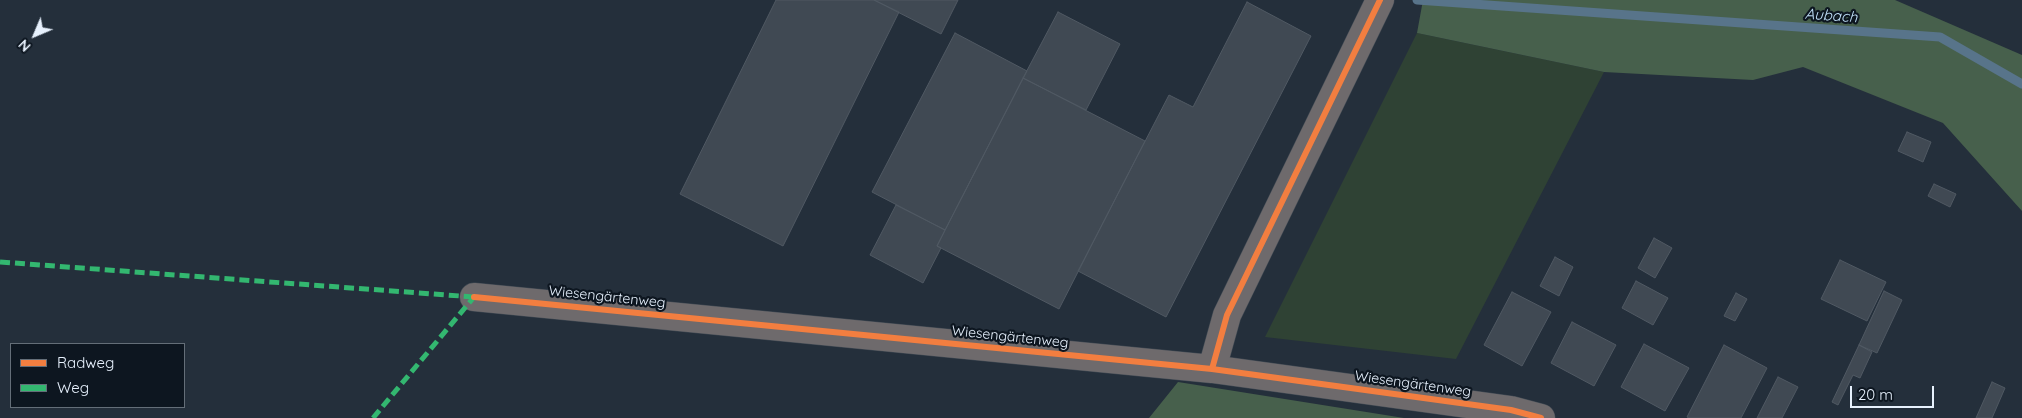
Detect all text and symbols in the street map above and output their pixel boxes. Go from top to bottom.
water label: Aubach [1804,5,1858,27]
north arrow [10,10,60,60]
text: N [14,36,34,56]
street label: Wiesengärtenweg [548,283,666,311]
street label: Wiesengärtenweg [951,323,1069,351]
legend [10,343,185,408]
text: Radweg [57,353,114,372]
street label: Wiesengärtenweg [1354,368,1472,400]
scale bar [1852,376,1936,408]
text: Weg [57,378,89,397]
text: 20 m [1858,385,1893,404]

